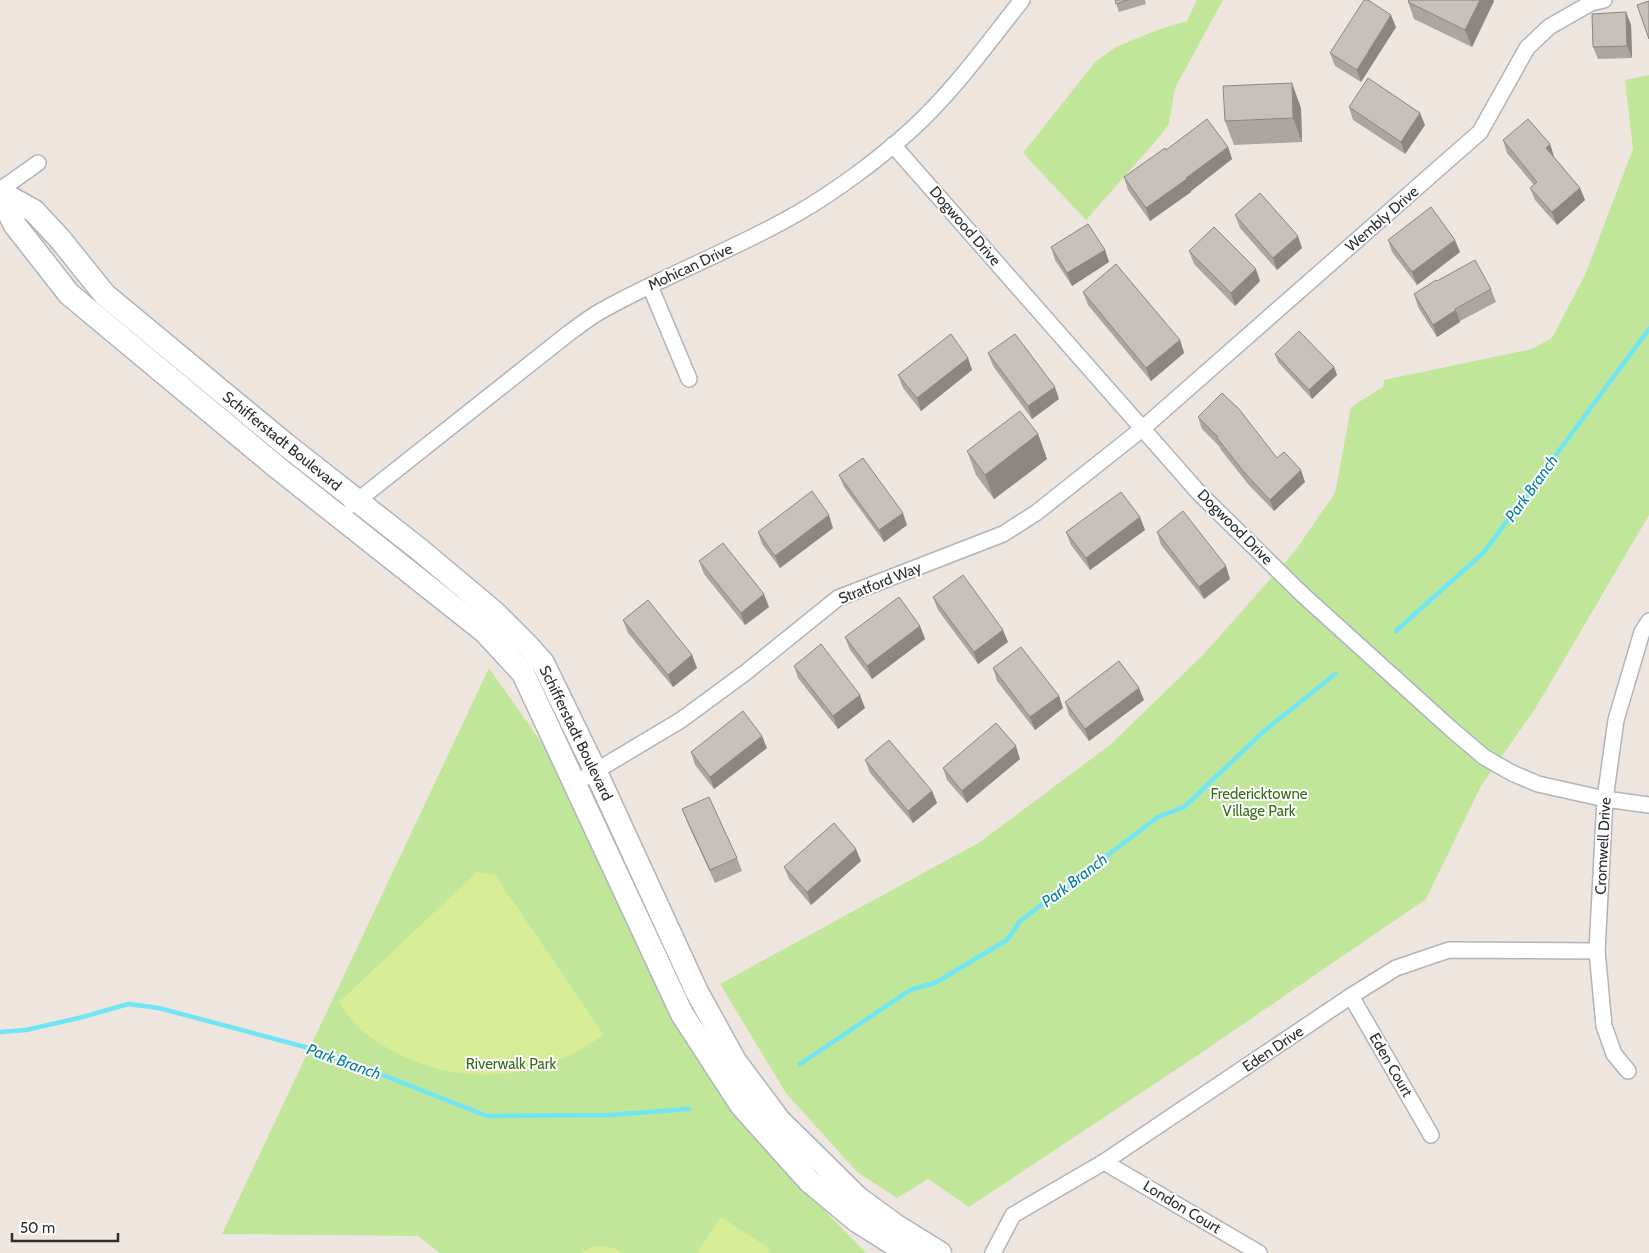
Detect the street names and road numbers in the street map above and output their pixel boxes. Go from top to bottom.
street label: Wembly Drive [1342,182,1422,256]
street label: Dogwood Drive [926,183,1005,270]
street label: Mohican Drive [645,239,735,294]
street label: Schifferstadt Boulevard [219,387,345,495]
street label: Dogwood Drive [1194,486,1277,569]
street label: Stratford Way [836,558,924,608]
street label: Schifferstadt Boulevard [536,663,616,803]
street label: Cromwell Drive [1591,797,1615,895]
street label: Eden Drive [1239,1022,1307,1076]
street label: Eden Court [1366,1030,1416,1100]
street label: London Court [1140,1177,1224,1237]

